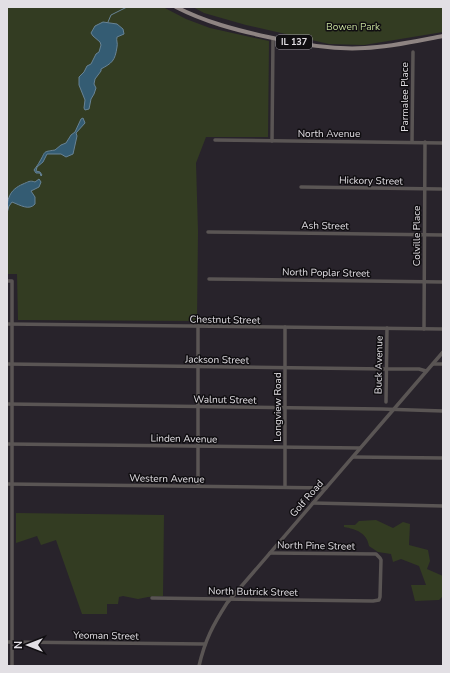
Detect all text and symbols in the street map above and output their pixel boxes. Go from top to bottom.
park label: Bowen Park [326,20,381,34]
road number: IL 137 [276,35,312,49]
street label: Parmalee Place [398,62,412,132]
street label: North Avenue [298,127,360,141]
street label: Hickory Street [339,173,404,189]
street label: Colville Place [410,206,424,266]
street label: Ash Street [301,219,349,233]
street label: North Poplar Street [282,265,370,281]
street label: Chestnut Street [190,312,261,328]
street label: Buck Avenue [371,336,387,394]
street label: Jackson Street [184,352,250,368]
street label: Longview Road [271,372,285,442]
street label: Walnut Street [193,392,257,408]
street label: Linden Avenue [150,431,218,447]
street label: Western Avenue [129,471,205,487]
street label: Golf Road [287,477,327,520]
street label: North Pine Street [277,538,356,554]
street label: North Butrick Street [208,584,298,600]
north arrow [8,625,48,665]
street label: Yeoman Street [72,628,139,644]
text: N [11,641,26,649]

